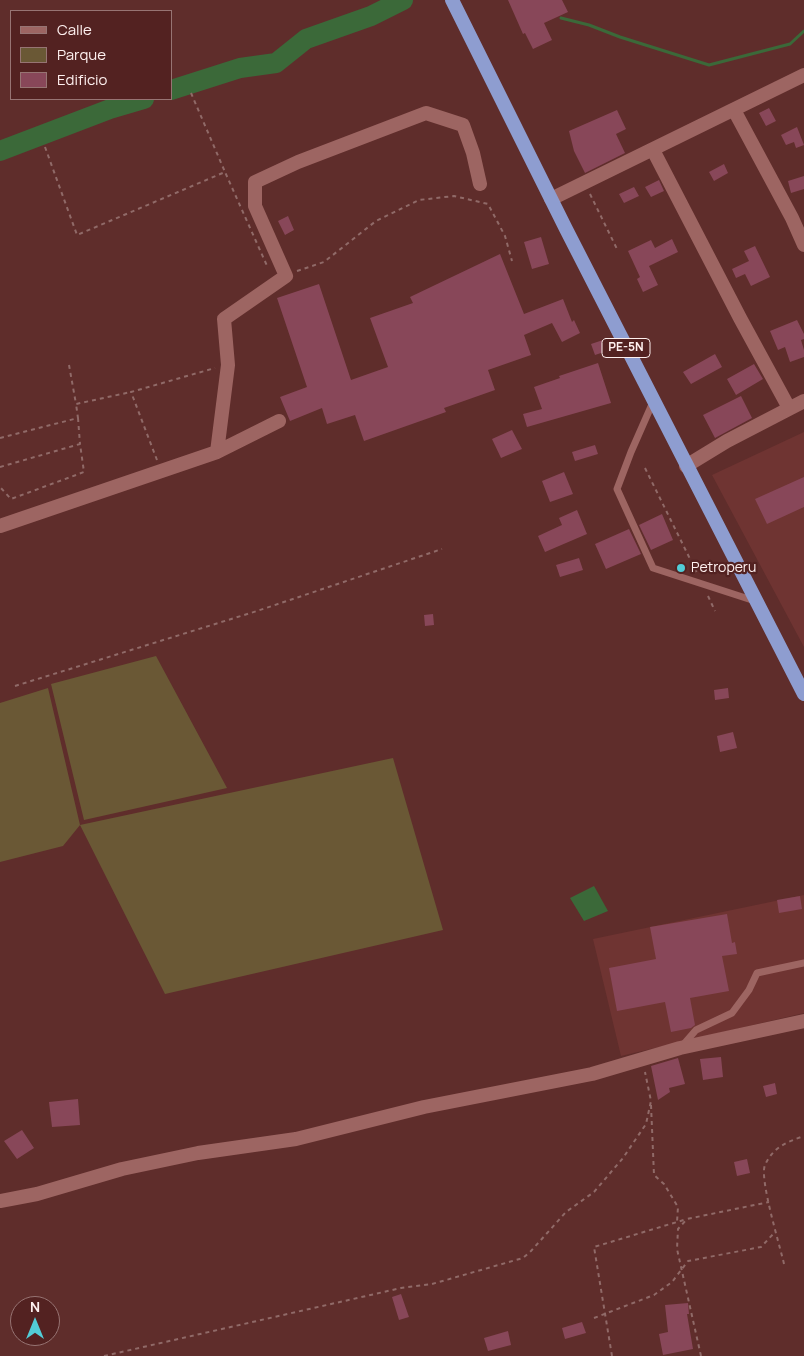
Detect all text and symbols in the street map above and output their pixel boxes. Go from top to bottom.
legend [10,10,172,100]
text: Calle [57,19,92,40]
text: Parque [57,44,106,65]
text: Edificio [57,69,107,90]
road number: PE-5N [602,338,650,358]
place label: Petroperu [691,560,756,576]
marker: Petroperu [675,562,687,574]
north arrow [10,1296,60,1346]
text: N [30,1297,40,1316]

